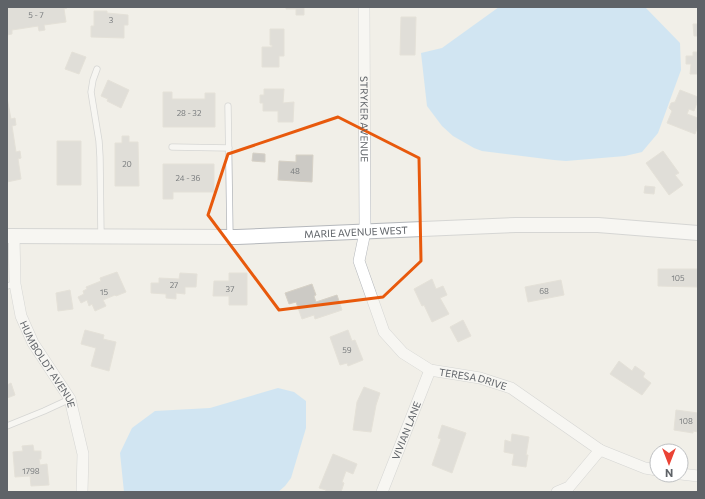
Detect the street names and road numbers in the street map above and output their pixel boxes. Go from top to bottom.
street label: STRYKER AVENUE [358,76,371,162]
street label: MARIE AVENUE WEST [304,224,409,240]
street label: HUMBOLDT AVENUE [18,319,78,409]
street label: TERESA DRIVE [438,366,508,392]
street label: VIVIAN LANE [389,400,423,462]

